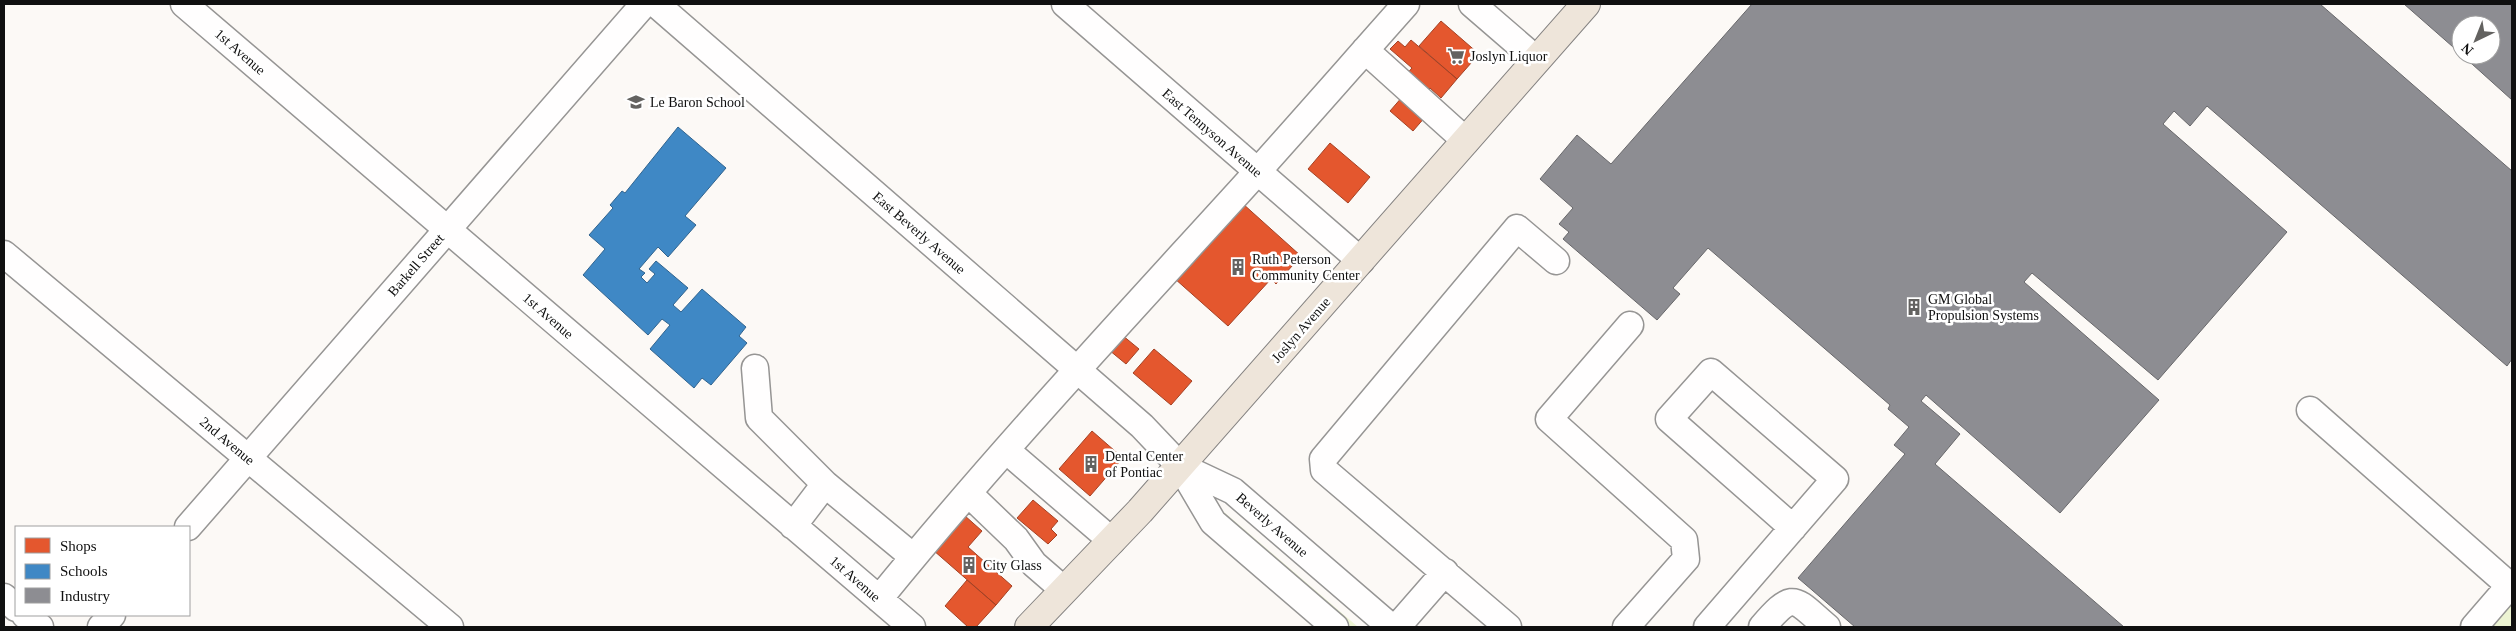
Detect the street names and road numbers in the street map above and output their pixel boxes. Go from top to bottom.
street label: 1st Avenue [212,26,268,78]
street label: East Tennyson Avenue [1159,86,1265,180]
street label: East Beverly Avenue [870,189,968,277]
street label: Barkell Street [385,231,447,299]
street label: 1st Avenue [520,290,576,342]
street label: Joslyn Avenue [1269,295,1333,365]
street label: 2nd Avenue [197,414,257,468]
street label: Beverly Avenue [1233,490,1311,560]
street label: 1st Avenue [827,553,883,605]

